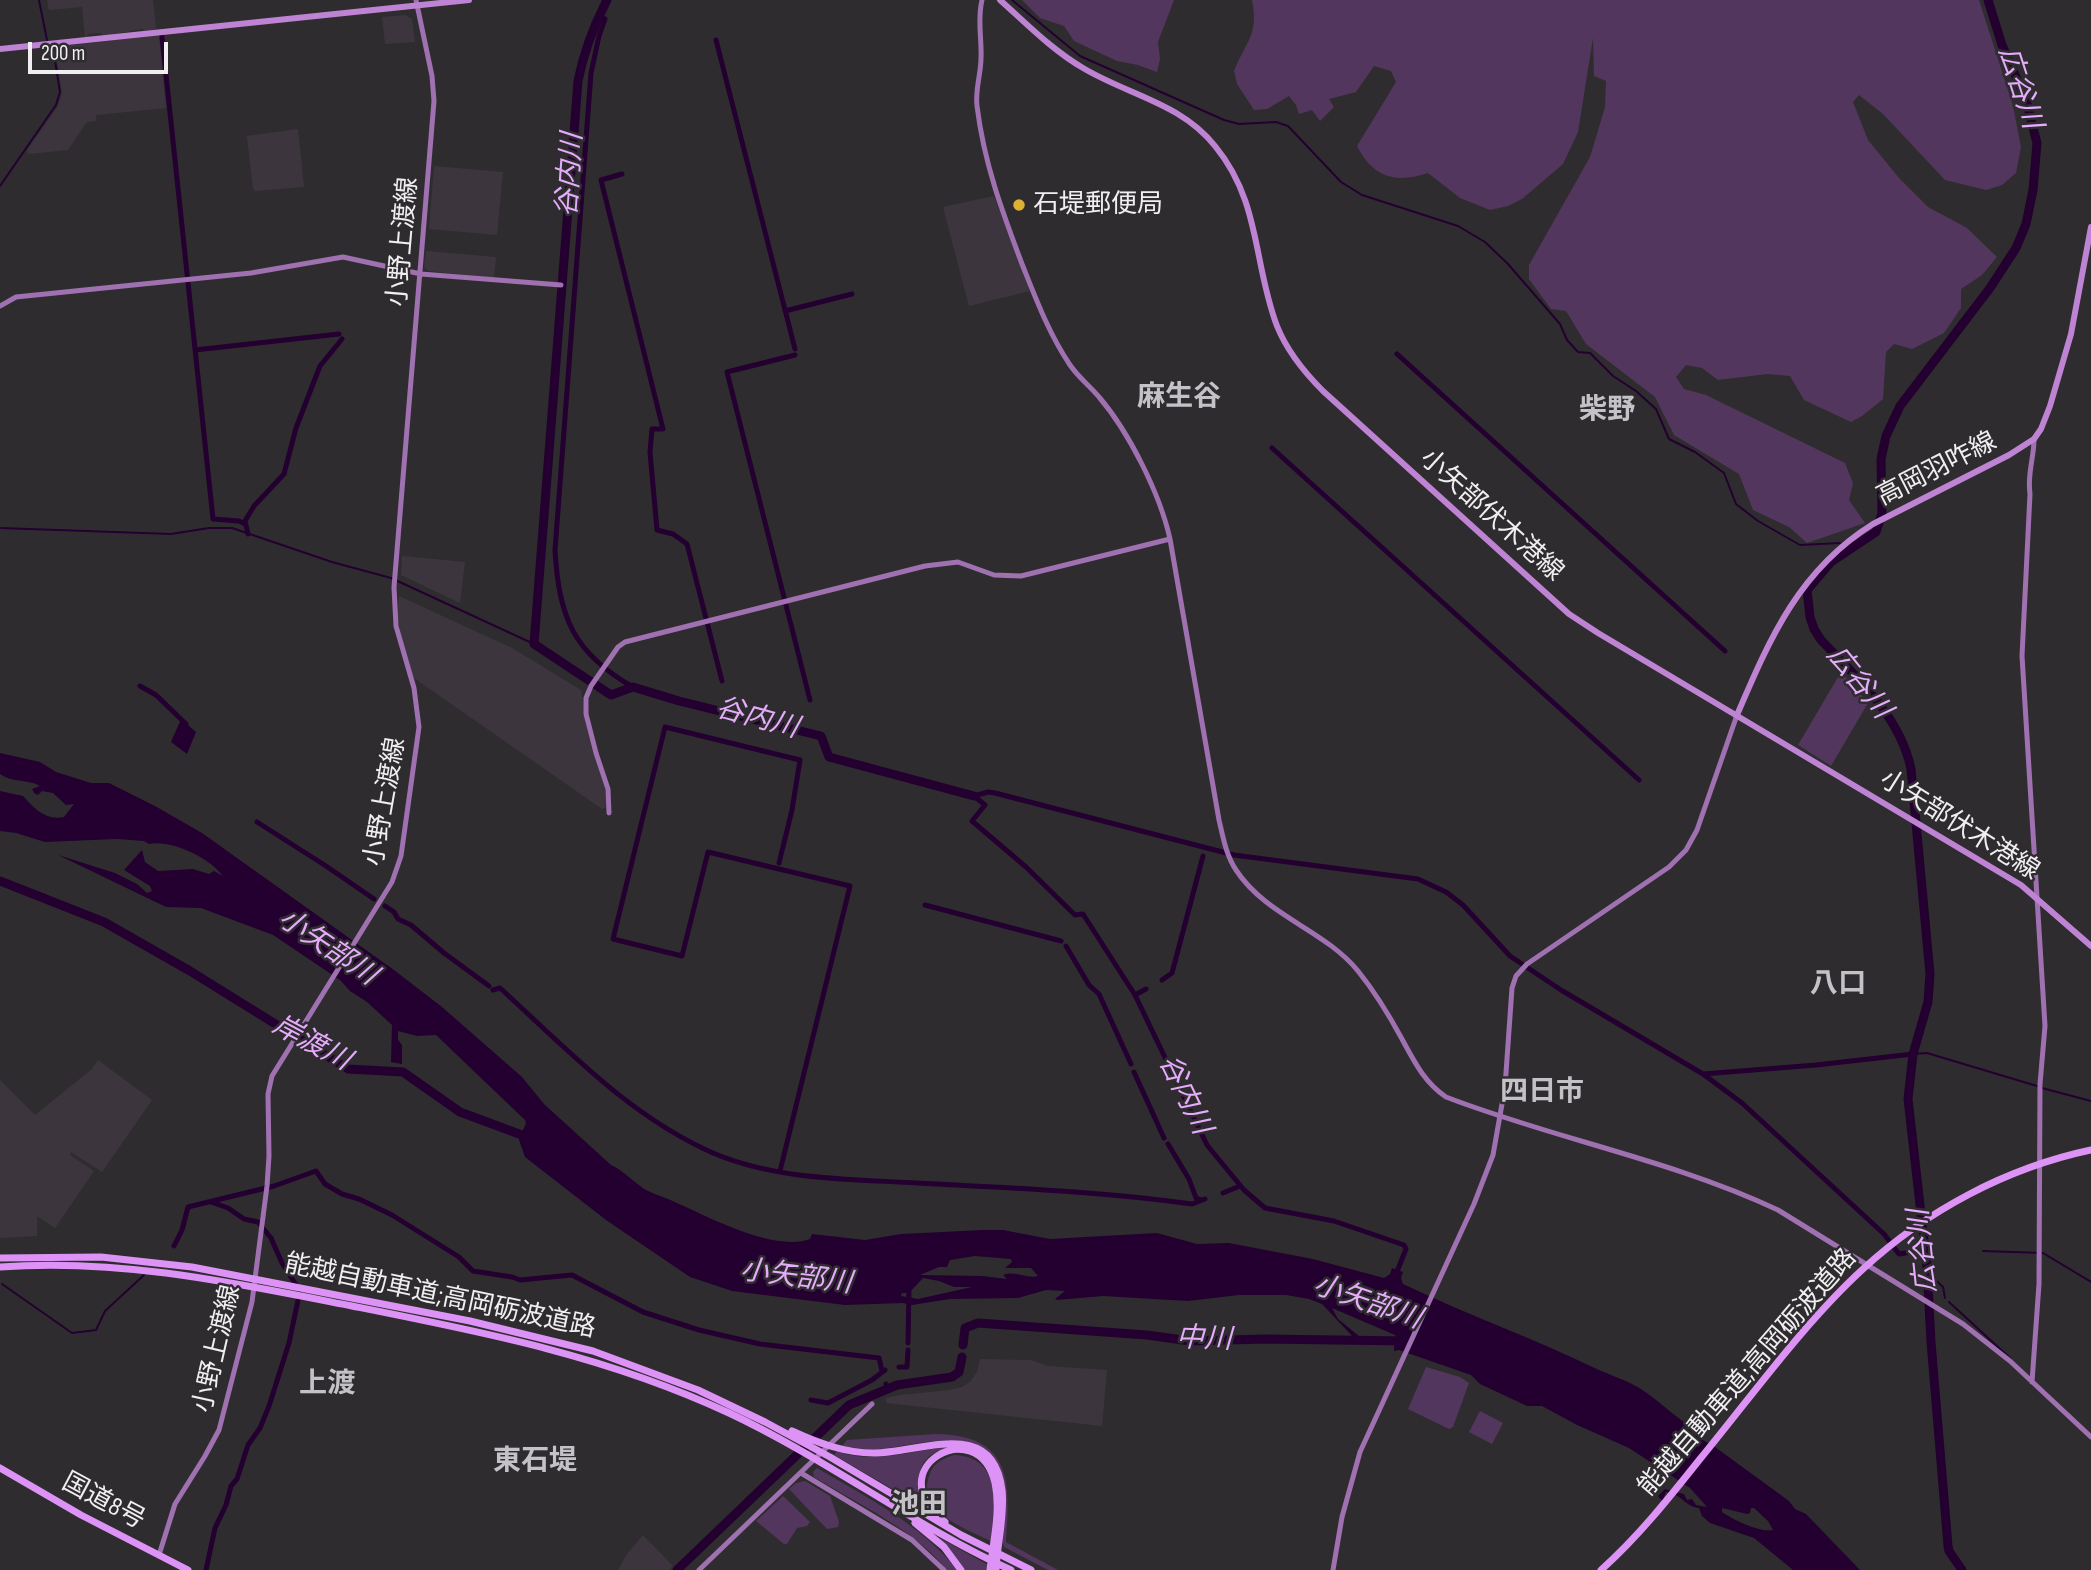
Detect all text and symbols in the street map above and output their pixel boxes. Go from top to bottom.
scale bar [32,28,172,72]
text: 200 m [41,41,85,66]
water label: 広谷川 [1990,43,2048,133]
water label: 谷内川 [551,132,591,218]
street label: 小野上渡線 [383,176,425,308]
place label: 石堤郵便局 [1033,189,1163,221]
marker: 石堤郵便局 [1011,197,1027,213]
district label: 麻生谷 [1137,381,1221,415]
district label: 柴野 [1579,394,1635,428]
street label: 高岡羽咋線 [1872,427,2002,513]
street label: 小矢部伏木港線 [1413,444,1569,588]
water label: 広谷川 [1819,640,1897,726]
water label: 谷内川 [712,692,802,746]
street label: 小野上渡線 [359,735,413,869]
street label: 小矢部伏木港線 [1874,765,2044,887]
water label: 小矢部川 [271,903,383,993]
district label: 八口 [1810,968,1866,1002]
water label: 岸渡川 [266,1009,356,1079]
water label: 谷内川 [1150,1050,1218,1140]
district label: 四日市 [1500,1076,1584,1110]
water label: 広谷川 [1903,1207,1945,1295]
street label: 能越自動車道;高岡砺波道路 [1632,1243,1864,1503]
street label: 能越自動車道;高岡砺波道路 [282,1249,598,1345]
water label: 小矢部川 [738,1255,854,1301]
water label: 小矢部川 [1309,1269,1425,1337]
street label: 小野上渡線 [188,1282,248,1416]
water label: 中川 [1175,1322,1233,1358]
district label: 上渡 [299,1368,355,1402]
district label: 東石堤 [493,1445,577,1479]
street label: 国道8号 [56,1467,150,1537]
district label: 池田 [891,1489,947,1523]

